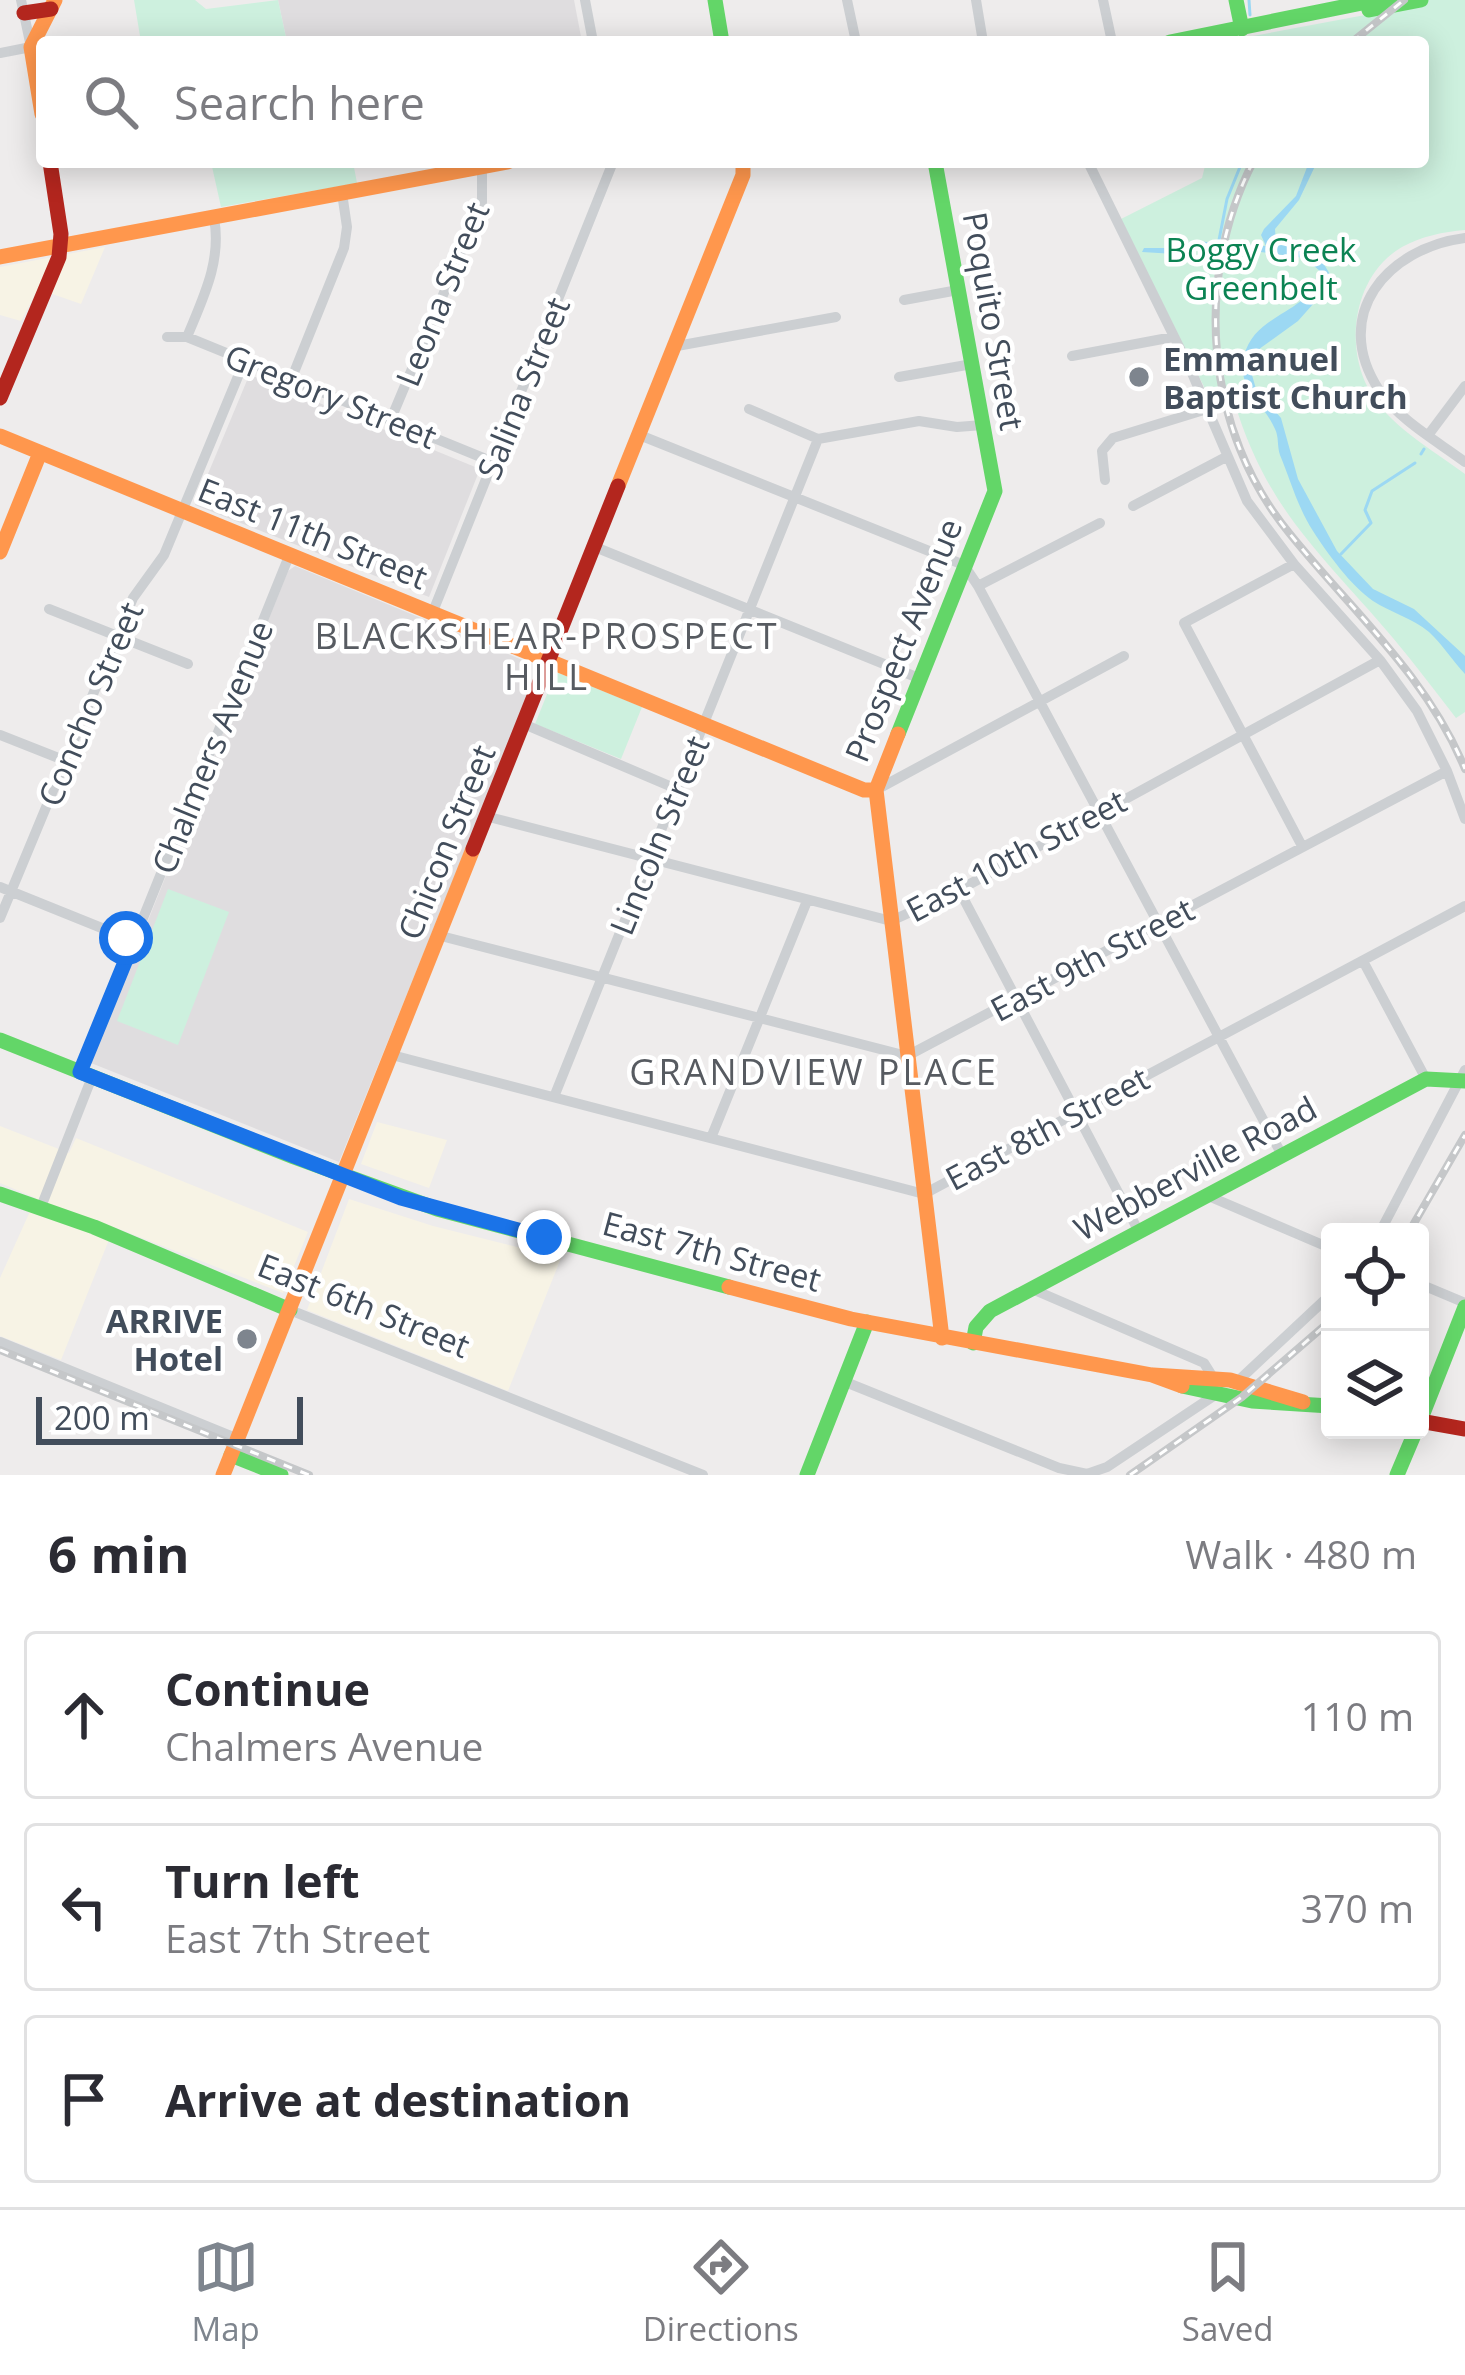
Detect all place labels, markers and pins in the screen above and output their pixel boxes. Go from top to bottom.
place label: Emmanuel Baptist Church [1163,336,1408,419]
marker: Emmanuel Baptist Church [1126,364,1152,390]
place label: ARRIVE Hotel [106,1298,223,1381]
marker: ARRIVE Hotel [234,1326,260,1352]

